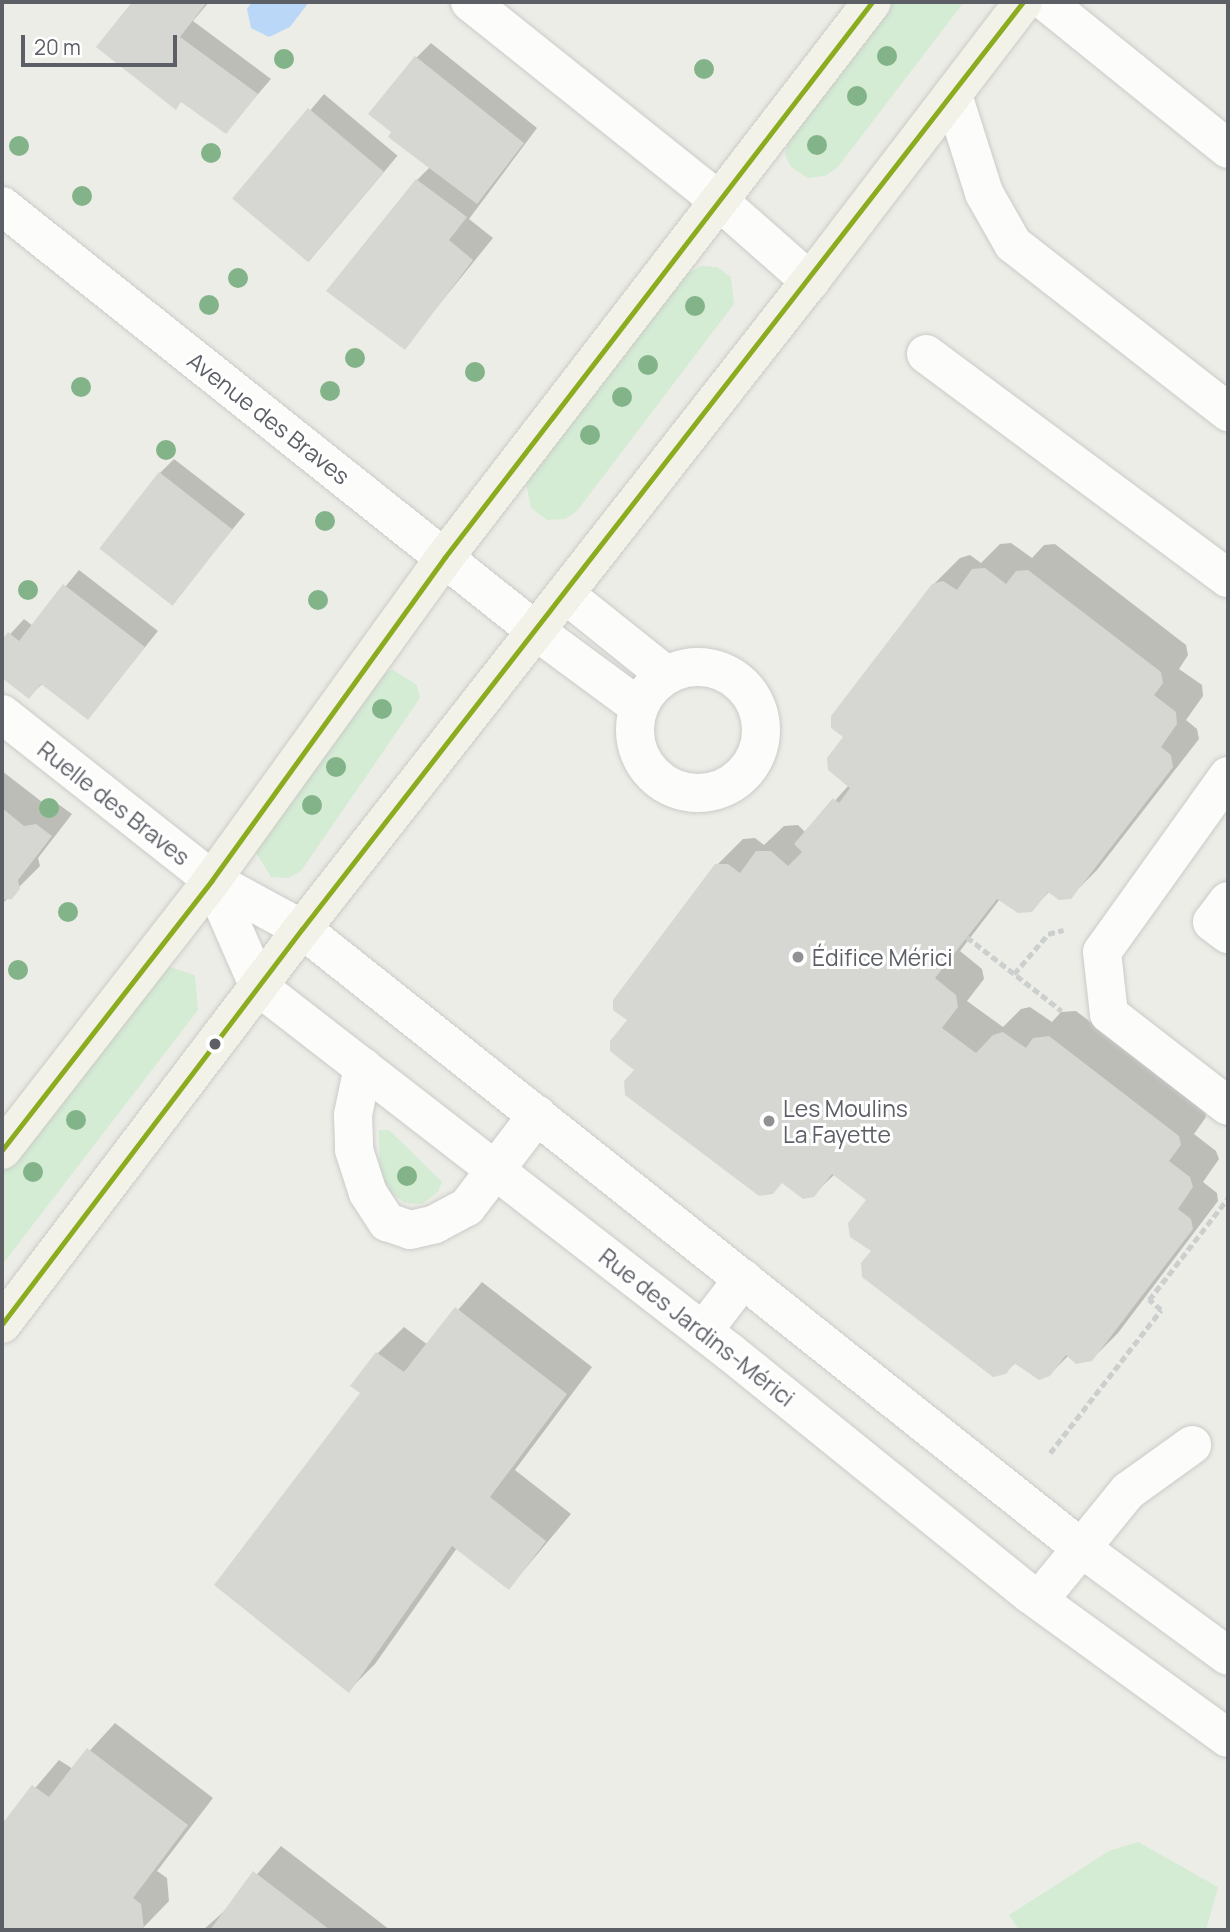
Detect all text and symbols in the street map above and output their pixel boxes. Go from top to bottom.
scale bar [24,21,180,65]
text: 20 m [34,33,81,61]
street label: Avenue des Braves [182,346,356,490]
street label: Ruelle des Braves [33,735,195,871]
place label: Édifice Mérici [812,943,953,971]
marker: Édifice Mérici [790,949,806,965]
unlabelled marker [208,1037,222,1051]
place label: Les Moulins La Fayette [783,1094,908,1148]
marker: Les Moulins La Fayette [761,1113,777,1129]
street label: Rue des Jardins-Mérici [594,1242,800,1412]

